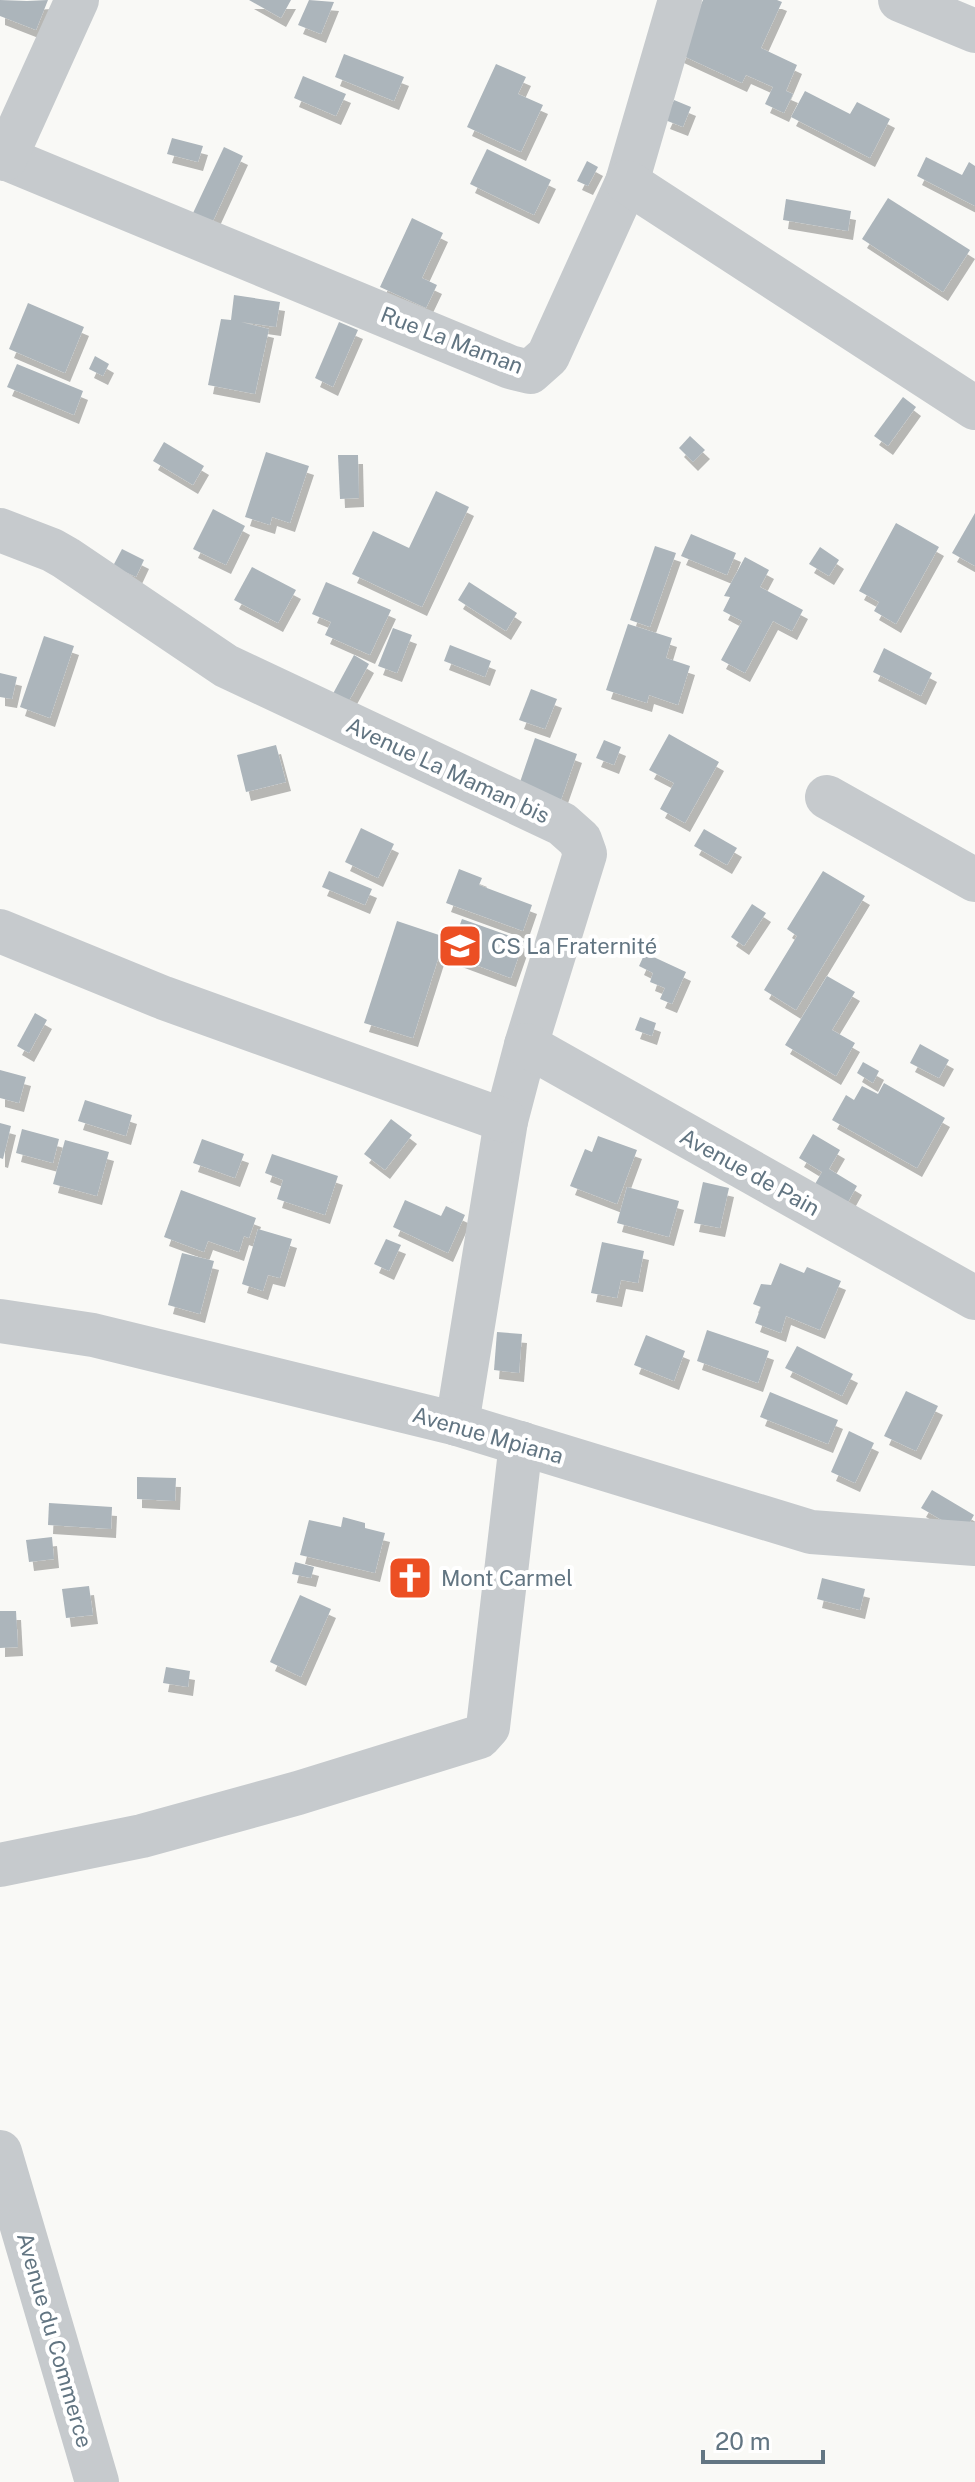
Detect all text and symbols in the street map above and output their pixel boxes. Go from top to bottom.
street label: Rue La Maman [377,301,527,379]
street label: Avenue La Maman bis [342,711,554,829]
school or university icon: CS La Fraternité [436,922,484,970]
place label: CS La Fraternité [491,933,657,959]
street label: Avenue de Pain [676,1123,824,1221]
street label: Avenue Mpiana [410,1401,566,1469]
church icon: Mont Carmel [386,1554,434,1602]
place label: Mont Carmel [441,1565,573,1591]
street label: Avenue du Commerce [12,2229,98,2451]
scale bar [703,2414,823,2464]
text: 20 m [715,2427,771,2455]

